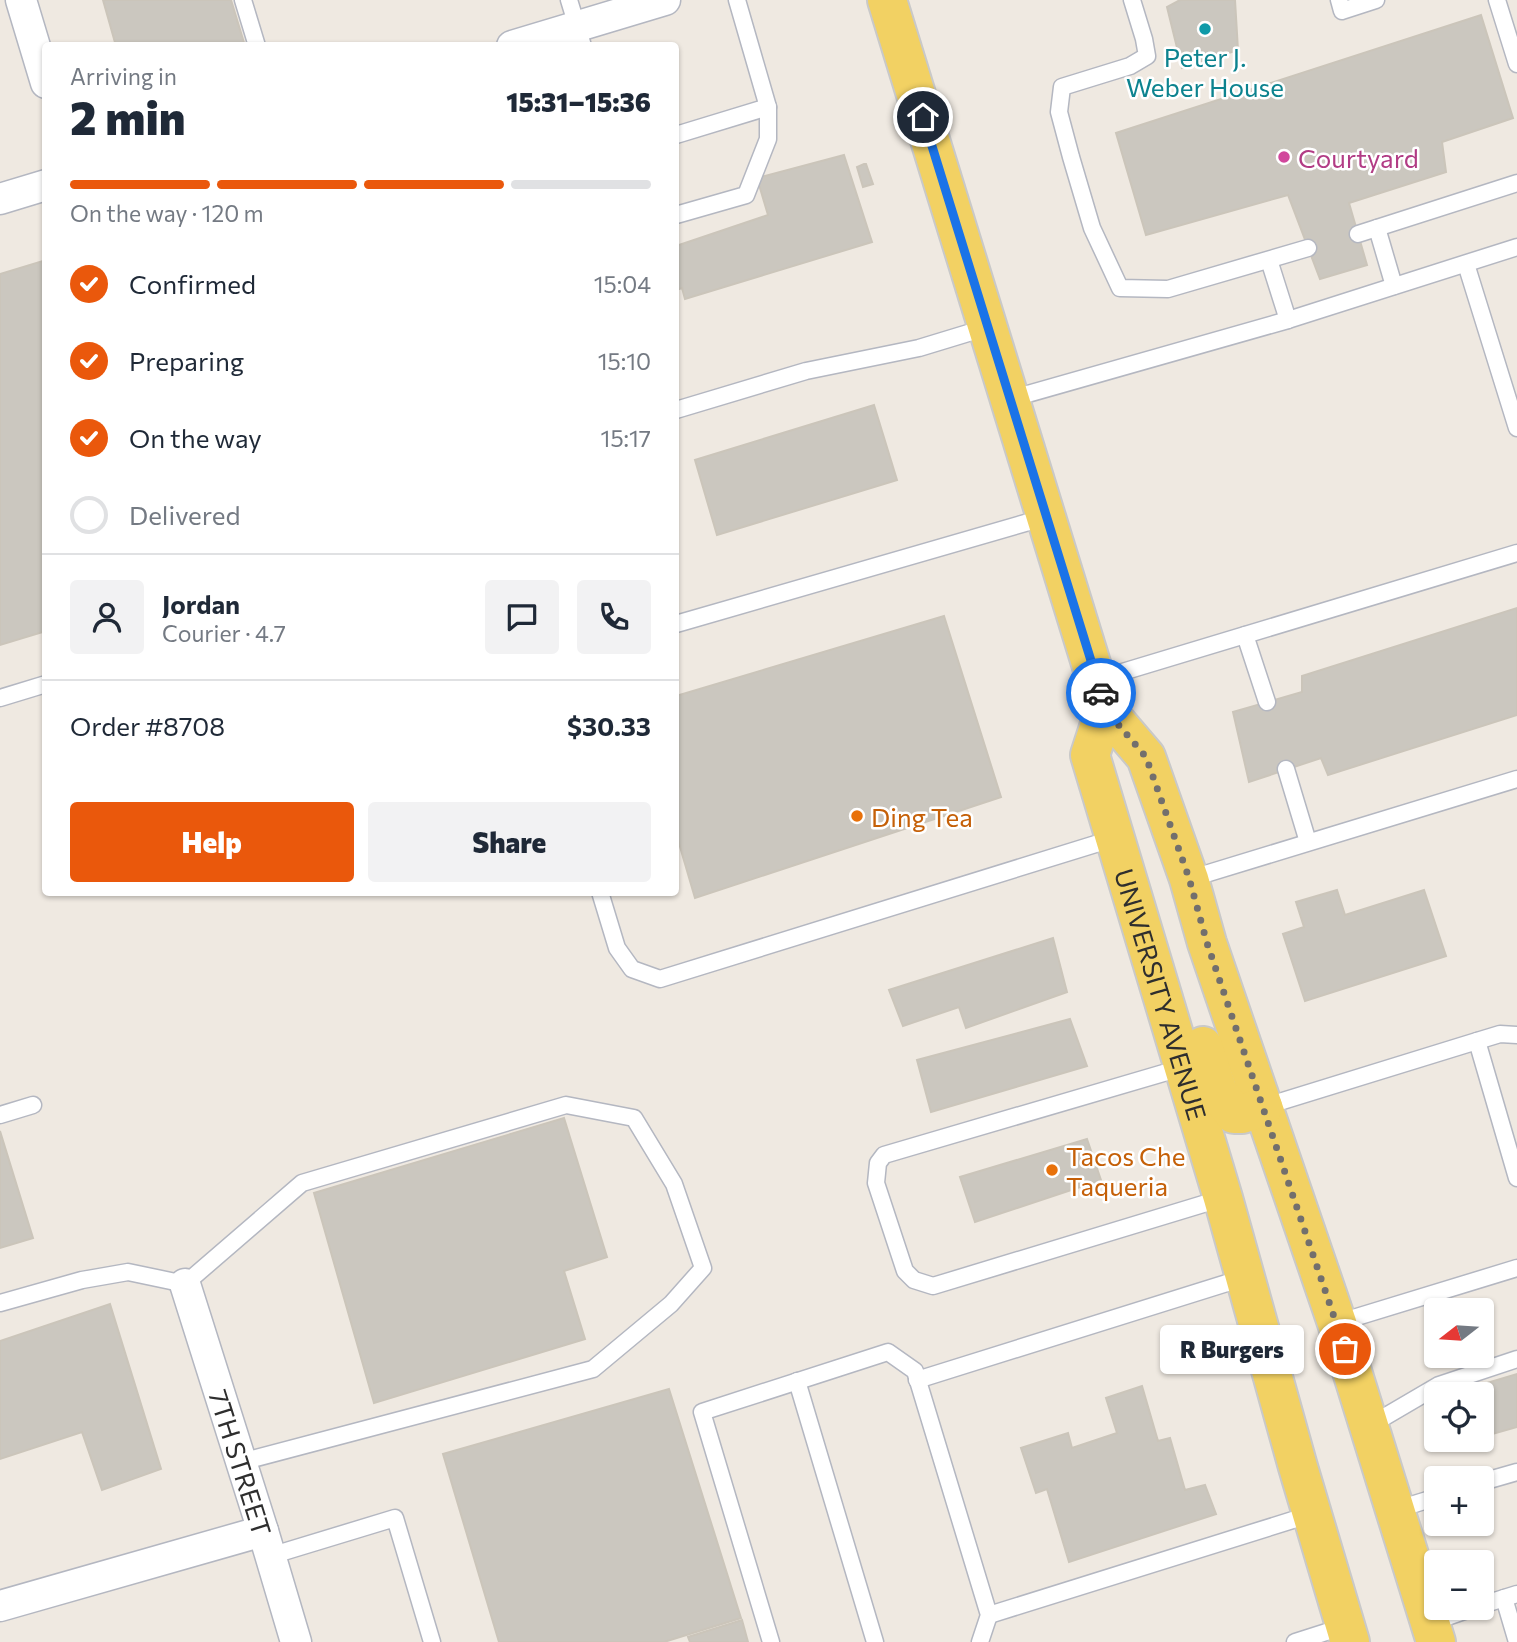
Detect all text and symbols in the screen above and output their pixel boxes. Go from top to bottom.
marker: Peter J. Weber House [1197,21,1213,37]
place label: Peter J. Weber House [1126,41,1284,102]
text: Arriving in [70,62,177,90]
text: 15:31–15:36 [506,86,651,117]
pin [893,87,953,147]
text: 2 min [70,88,186,144]
icon: home [904,98,942,136]
place label: Courtyard [1298,142,1419,173]
marker: Courtyard [1276,149,1292,165]
text: On the way · 120 m [70,199,264,227]
icon: check [70,265,108,303]
text: Confirmed [129,268,256,299]
text: 15:04 [594,270,651,298]
icon: check [70,342,108,380]
text: Preparing [129,345,244,376]
text: 15:10 [598,347,651,375]
icon: check [70,419,108,457]
text: On the way [129,422,262,453]
text: 15:17 [601,424,651,452]
text: Delivered [129,499,240,530]
button: person [70,580,144,654]
button: chat [485,580,559,654]
button: phone [577,580,651,654]
text: Jordan [162,588,240,619]
text: Courier · 4.7 [162,619,286,647]
courier [1066,658,1136,728]
icon: car [1082,674,1120,712]
text: Order #8708 [70,710,225,741]
text: $30.33 [567,710,651,741]
place label: Ding Tea [871,801,973,832]
button: Help [70,802,354,882]
button: Share [368,802,651,882]
marker: Ding Tea [849,808,865,824]
street label: UNIVERSITY AVENUE [1109,865,1214,1124]
place label: Tacos Che Taqueria [1066,1140,1185,1201]
marker: Tacos Che Taqueria [1044,1162,1060,1178]
north arrow [1424,1298,1494,1368]
map controls [1424,1298,1494,1620]
pin [1315,1319,1375,1379]
callout: R Burgers [1160,1324,1303,1374]
icon: bag [1326,1330,1364,1368]
text: R Burgers [1180,1335,1284,1363]
button: locate [1424,1382,1494,1452]
street label: 7TH STREET [204,1385,279,1539]
button: + [1424,1466,1494,1536]
button: − [1424,1550,1494,1620]

